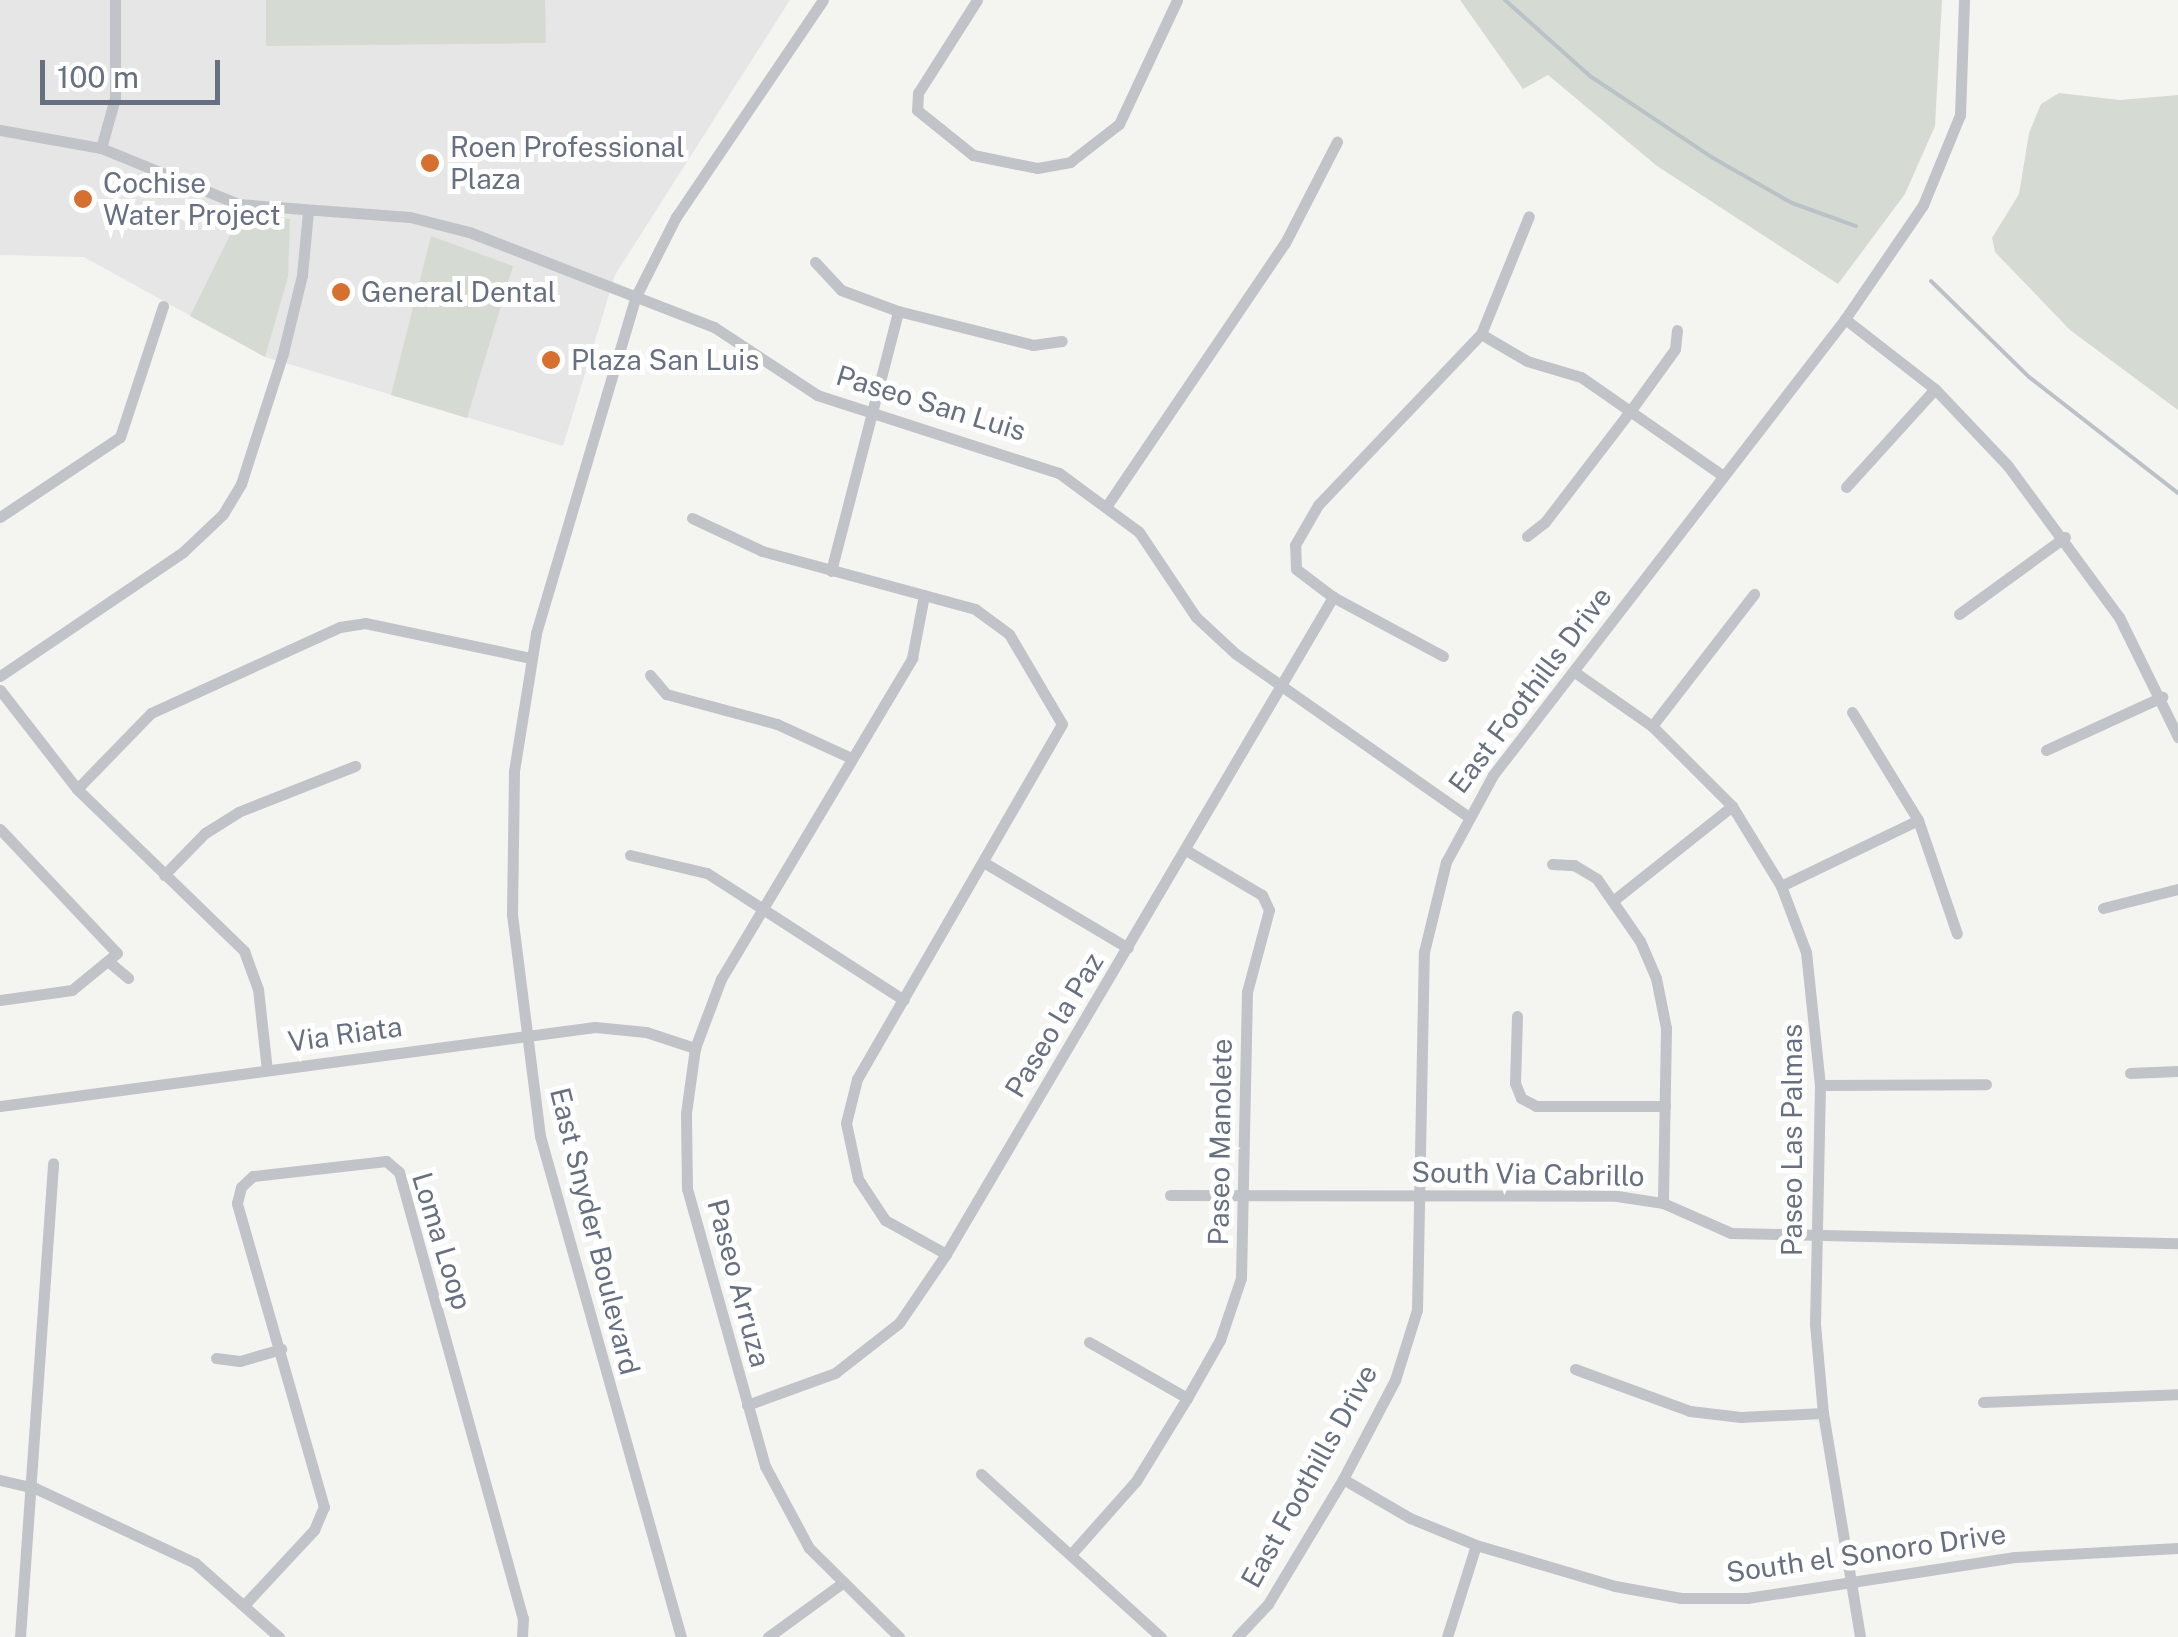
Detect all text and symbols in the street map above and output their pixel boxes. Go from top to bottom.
scale bar [45,40,225,102]
text: 100 m [57,59,139,95]
place label: Roen Professional Plaza [450,130,685,196]
marker: Roen Professional Plaza [419,152,441,174]
place label: Cochise Water Project [103,166,281,232]
marker: Cochise Water Project [72,188,94,210]
place label: General Dental [361,275,556,309]
marker: General Dental [330,281,352,303]
place label: Plaza San Luis [571,343,759,377]
marker: Plaza San Luis [540,349,562,371]
street label: Paseo San Luis [832,358,1030,448]
street label: East Foothills Drive [1441,580,1619,800]
street label: Paseo la Paz [998,947,1110,1103]
street label: Via Riata [286,1009,404,1059]
street label: Paseo Las Palmas [1775,1024,1809,1256]
street label: Paseo Manolete [1201,1038,1239,1246]
street label: East Snyder Boulevard [543,1084,647,1378]
street label: South Via Cabrillo [1411,1155,1645,1193]
street label: Loma Loop [405,1168,479,1314]
street label: Paseo Arruza [700,1195,778,1371]
street label: East Foothills Drive [1234,1359,1384,1593]
street label: South el Sonoro Drive [1724,1517,2008,1589]

